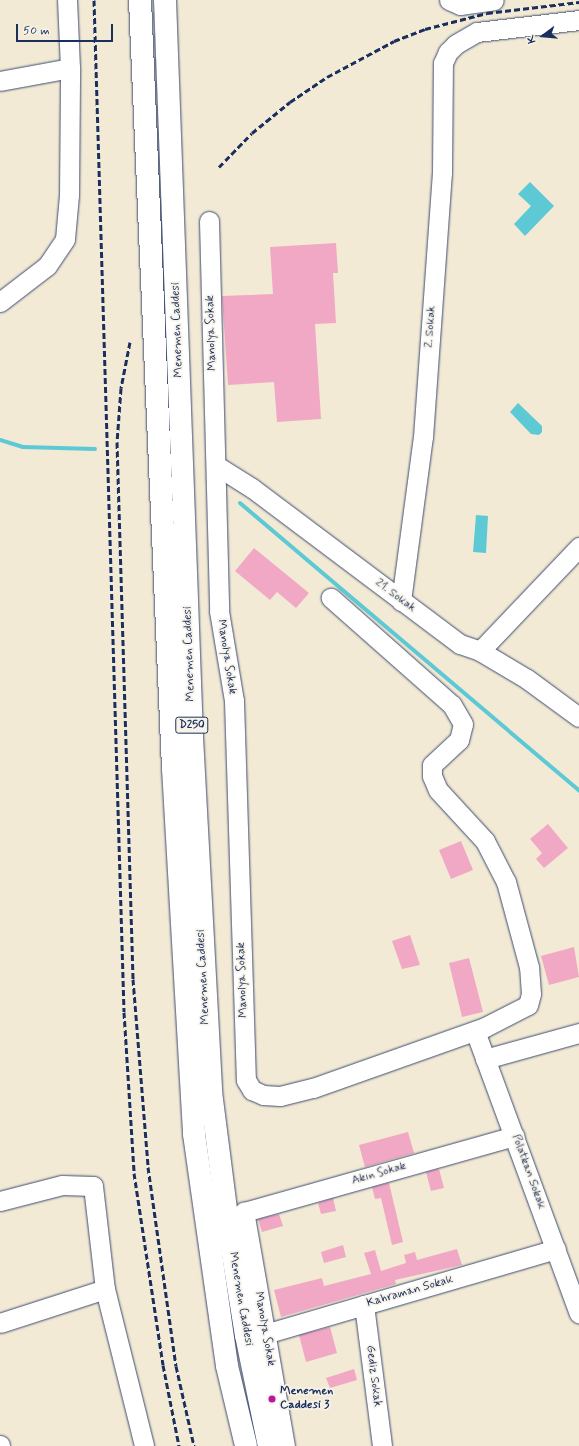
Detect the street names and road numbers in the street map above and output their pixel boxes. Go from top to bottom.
street label: Menemen Caddesi [169,281,187,379]
street label: Manolya Sokak [203,294,221,372]
street label: 2. Sokak [422,306,440,348]
street label: 21. Sokak [372,576,418,616]
street label: Menemen Caddesi [181,605,199,703]
street label: Manolya Sokak [213,618,239,696]
road number: D250 [175,716,209,734]
street label: Menemen Caddesi [194,928,214,1026]
street label: Manolya Sokak [234,941,252,1019]
street label: Polatkan Sokak [508,1133,548,1211]
street label: Akın Sokak [350,1159,408,1189]
street label: Menemen Caddesi [224,1250,256,1348]
street label: Kahraman Sokak [365,1273,455,1311]
street label: Manolya Sokak [250,1290,278,1368]
street label: Gediz Sokak [362,1344,384,1408]

